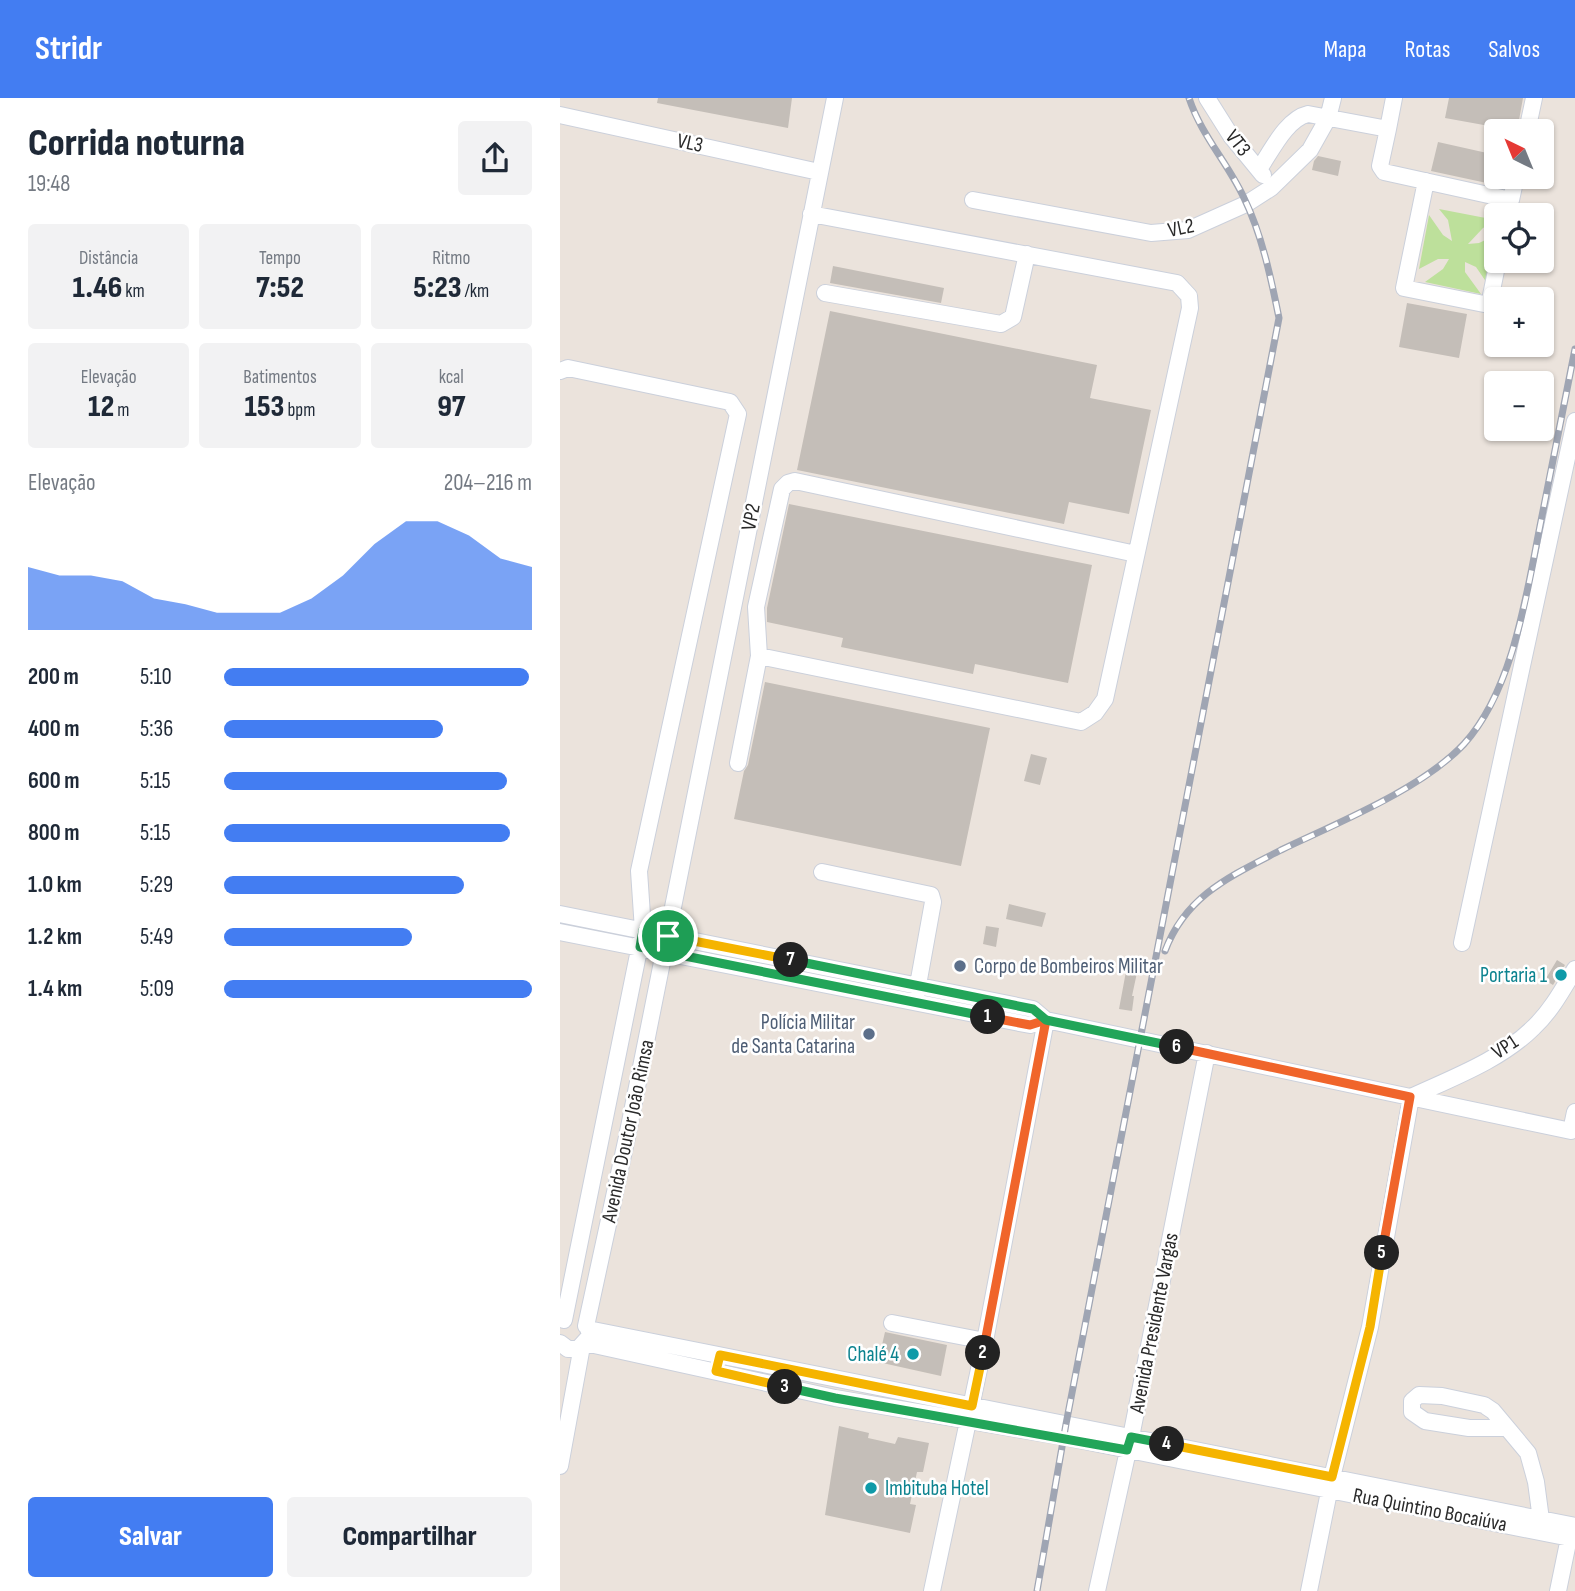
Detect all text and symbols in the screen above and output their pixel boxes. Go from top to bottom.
text: Stridr [35,29,102,69]
text: Mapa [1324,35,1367,64]
text: Rotas [1405,35,1450,64]
text: Salvos [1488,35,1540,64]
north arrow [1484,119,1554,189]
map controls [1484,119,1554,441]
text: Corrida noturna [28,121,245,166]
button: share [458,121,532,195]
street label: VT3 [1220,125,1256,161]
street label: VL3 [675,128,705,158]
text: 19:48 [28,170,70,198]
button: locate [1484,203,1554,273]
street label: VL2 [1166,213,1196,243]
text: Distância [79,247,138,270]
text: Tempo [259,247,301,270]
text: Ritmo [432,247,470,270]
text: 1.46 [73,270,122,306]
text: 7:52 [256,270,304,306]
text: 5:23 [413,270,462,306]
text: km [122,280,145,303]
text: /km [462,280,489,303]
button: + [1484,287,1554,357]
text: Elevação [81,366,137,389]
text: Batimentos [243,366,317,389]
text: kcal [439,366,464,389]
button: − [1484,371,1554,441]
text: 12 [88,389,114,425]
text: 153 [245,389,284,425]
text: 97 [437,389,465,425]
text: m [114,399,129,422]
text: bpm [284,399,315,422]
text: Elevação [28,469,96,497]
text: 204–216 m [444,469,532,497]
street label: VP2 [736,501,766,533]
text: 200 m [28,663,79,691]
text: 5:10 [140,663,172,691]
text: 400 m [28,715,79,743]
text: 5:36 [140,715,173,743]
text: 600 m [28,767,80,795]
text: 5:15 [140,767,171,795]
text: 800 m [28,819,80,847]
text: 5:15 [140,819,171,847]
text: 1.0 km [28,871,82,899]
text: 5:29 [140,871,173,899]
pin [638,906,698,966]
icon: arrive [649,917,687,955]
text: 1.2 km [28,923,82,951]
text: 5:49 [140,923,173,951]
pin: 7 [774,942,808,978]
text: 7 [786,948,795,971]
place label: Corpo de Bombeiros Militar [974,954,1163,979]
marker: Corpo de Bombeiros Militar [952,958,968,974]
place label: Portaria 1 [1480,963,1548,988]
marker: Portaria 1 [1553,967,1569,983]
text: 1.4 km [28,975,82,1003]
text: 5:09 [140,975,174,1003]
pin: 1 [970,1000,1006,1034]
text: 1 [984,1005,991,1028]
place label: Polícia Militar de Santa Catarina [731,1010,855,1059]
marker: Polícia Militar de Santa Catarina [861,1026,877,1042]
street label: VP1 [1487,1029,1523,1065]
pin: 6 [1160,1030,1194,1065]
text: 6 [1172,1035,1181,1058]
street label: Avenida Doutor João Rimsa [596,1037,660,1226]
street label: Avenida Presidente Vargas [1124,1231,1184,1416]
pin: 5 [1364,1236,1400,1270]
text: 5 [1377,1241,1386,1264]
pin: 2 [966,1336,1000,1370]
text: 2 [978,1341,987,1364]
place label: Chalé 4 [847,1342,899,1367]
marker: Chalé 4 [905,1346,921,1362]
pin: 3 [768,1370,803,1404]
text: 3 [780,1375,789,1398]
pin: 4 [1150,1426,1184,1462]
text: 4 [1162,1432,1171,1455]
place label: Imbituba Hotel [885,1476,989,1501]
marker: Imbituba Hotel [863,1480,879,1496]
street label: Rua Quintino Bocaiúva [1351,1483,1509,1537]
button: Salvar [28,1497,273,1577]
button: Compartilhar [287,1497,532,1577]

